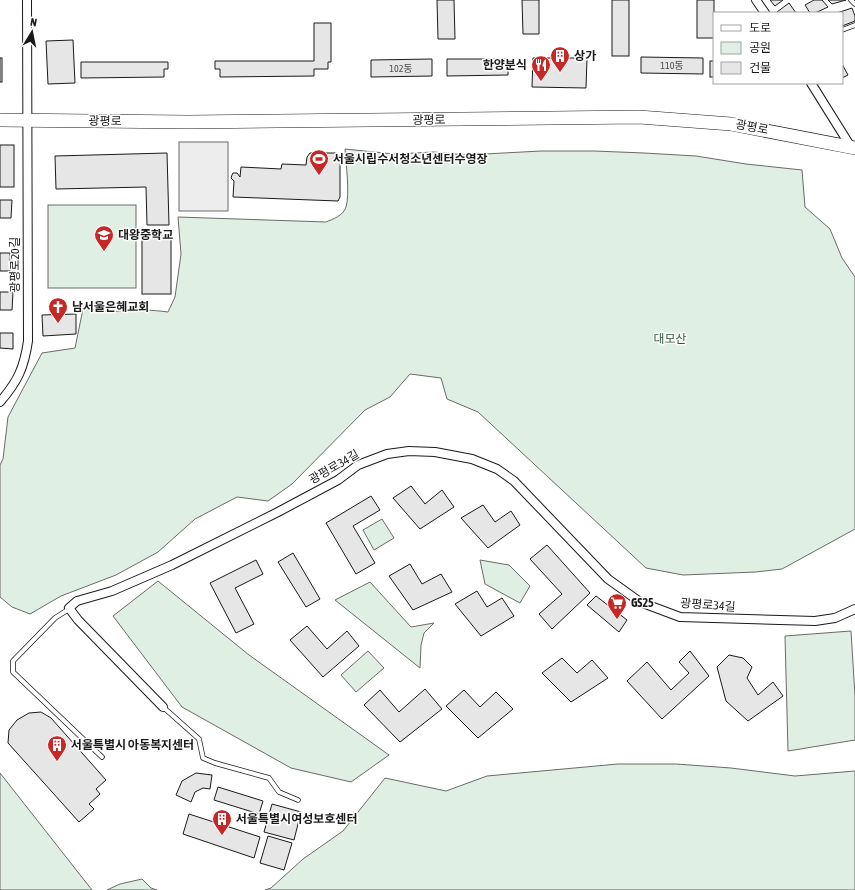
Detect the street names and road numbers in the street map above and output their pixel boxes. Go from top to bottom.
street label: 광평로 [412,113,446,127]
street label: 광평로 [88,114,122,128]
street label: 광평로 [734,117,770,137]
street label: 광평로20길 [8,237,22,293]
street label: 광평로34길 [306,447,362,487]
street label: 광평로34길 [680,596,736,614]

